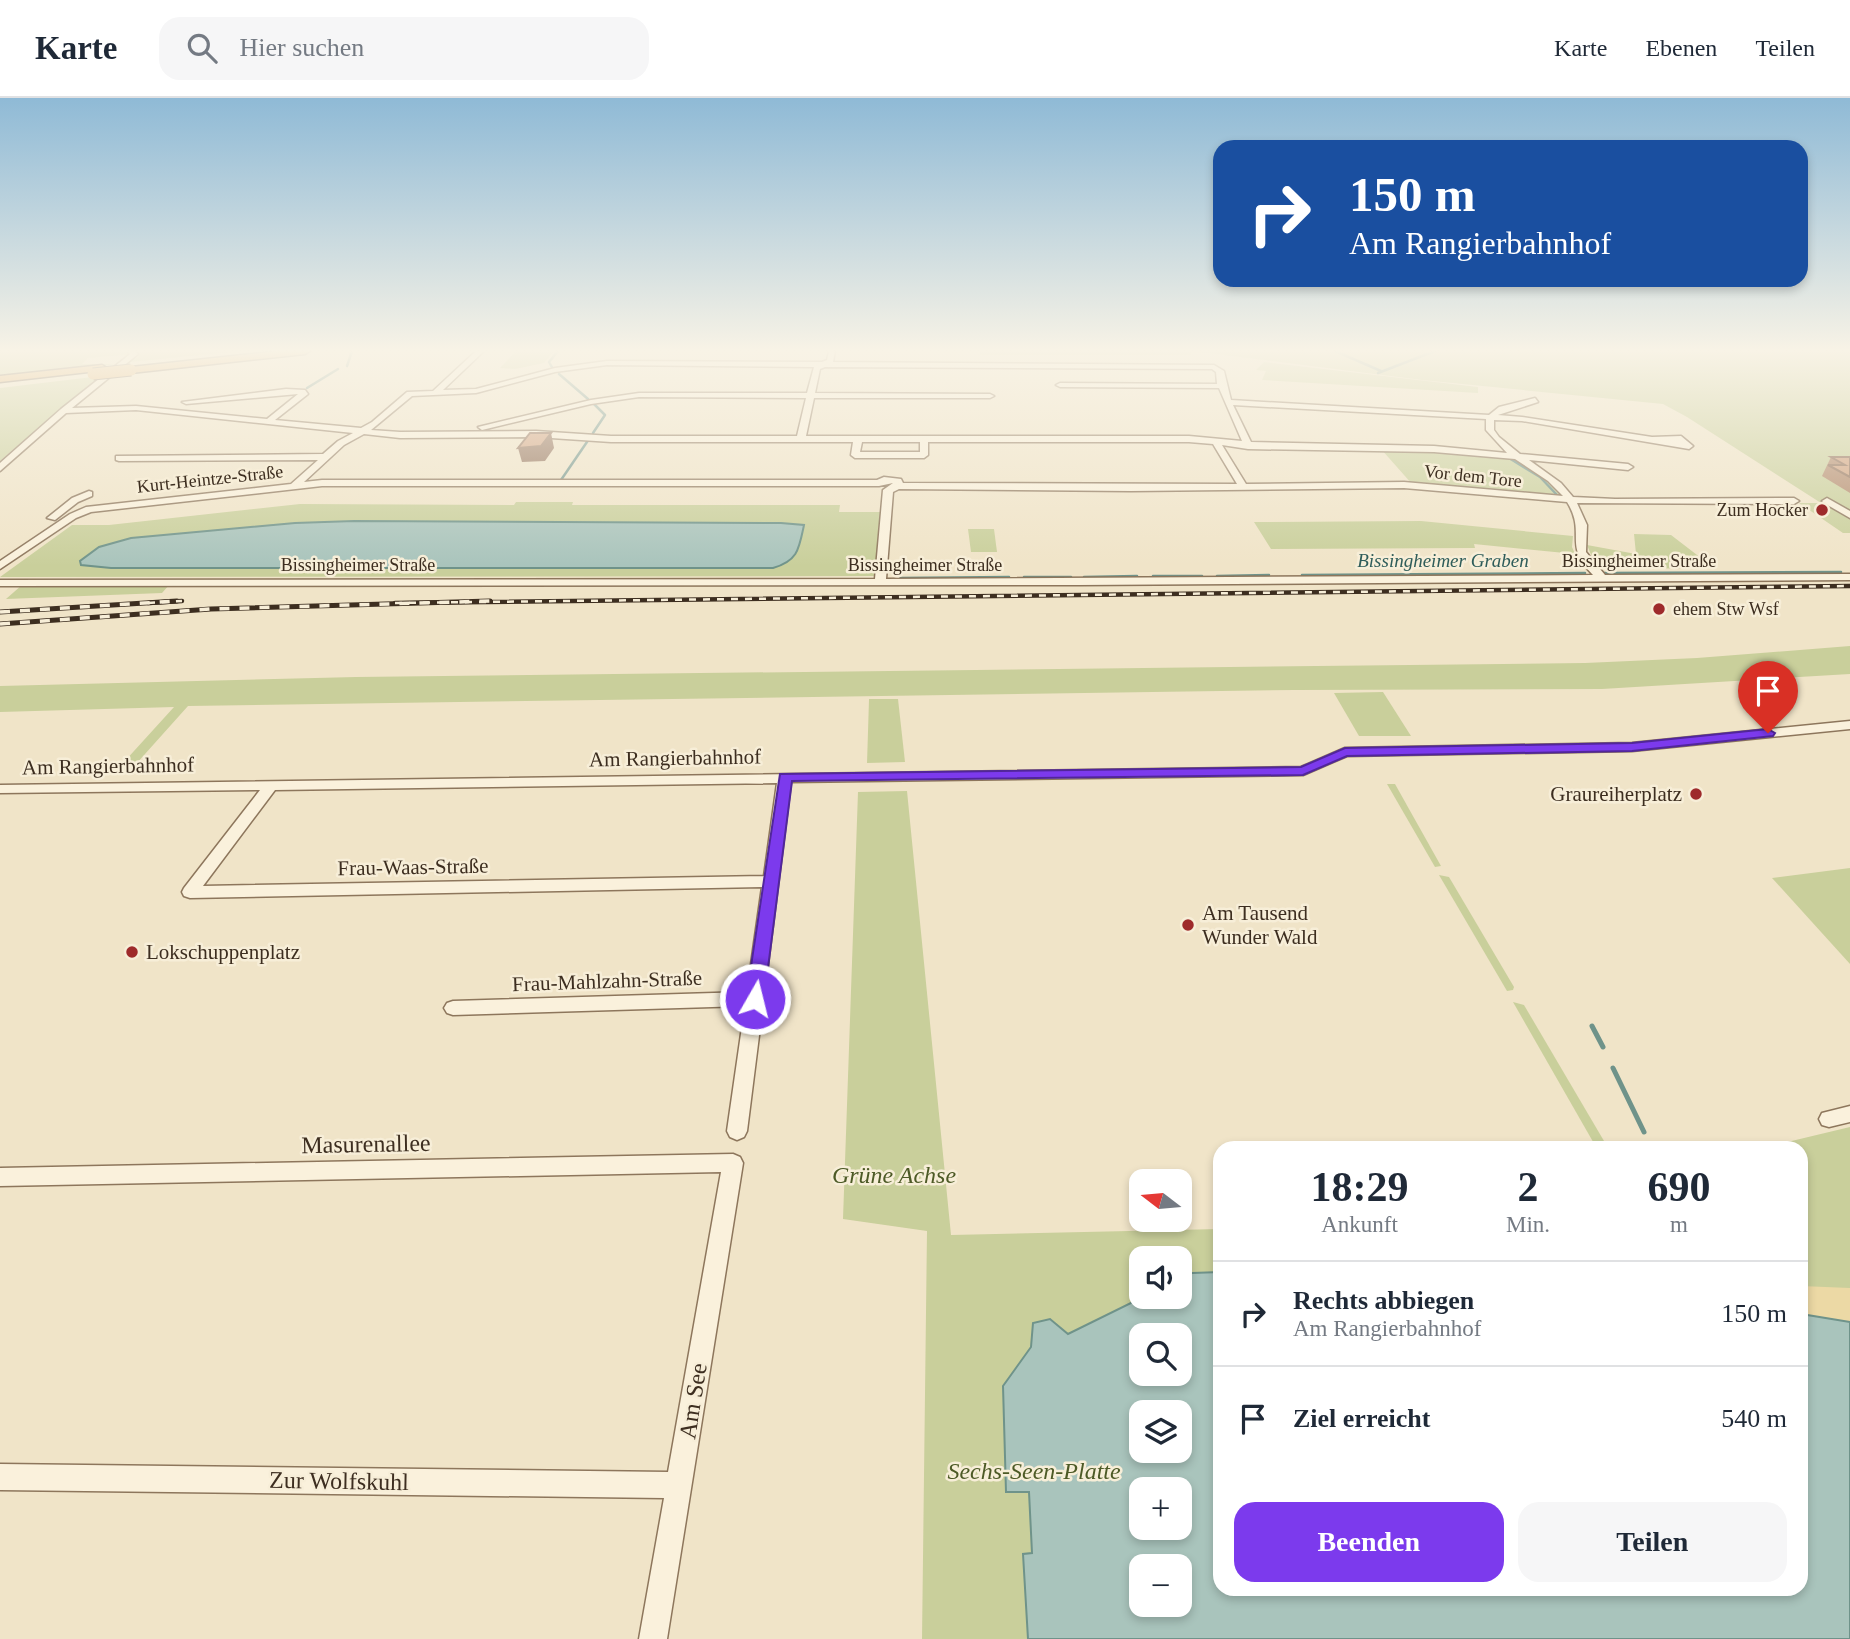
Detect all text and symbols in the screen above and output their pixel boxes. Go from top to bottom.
search box [159,17,649,80]
icon: search [183,29,221,67]
text: Karte [35,30,117,66]
text: Hier suchen [239,33,364,62]
text: Karte [1554,35,1607,61]
text: Ebenen [1645,35,1717,61]
text: Teilen [1755,35,1815,61]
text: 150 m [1349,167,1476,222]
icon: right [1234,168,1325,259]
text: Am Rangierbahnhof [1349,225,1611,261]
street label: Kurt-Heintze-Straße [136,461,284,497]
street label: Vor dem Tore [1423,461,1523,491]
place label: Zum Hocker [1717,500,1808,520]
marker: Zum Hocker [1814,502,1830,518]
water label: Bissingheimer Graben [1357,550,1529,571]
street label: Bissingheimer Straße [1562,551,1716,571]
street label: Bissingheimer Straße [281,555,435,575]
street label: Bissingheimer Straße [848,555,1002,575]
place label: ehem Stw Wsf [1673,599,1779,619]
marker: ehem Stw Wsf [1651,601,1667,617]
pin [1738,661,1798,733]
icon: arrive [1749,672,1787,710]
street label: Am Rangierbahnhof [589,745,761,771]
street label: Am Rangierbahnhof [22,753,194,779]
place label: Graureiherplatz [1550,782,1682,806]
marker: Graureiherplatz [1688,786,1704,802]
street label: Frau-Waas-Straße [337,854,489,880]
place label: Am Tausend Wunder Wald [1202,901,1318,949]
marker: Am Tausend Wunder Wald [1180,917,1196,933]
place label: Lokschuppenplatz [146,940,300,964]
marker: Lokschuppenplatz [124,944,140,960]
position arrow [718,962,792,1036]
street label: Frau-Mahlzahn-Straße [512,966,702,996]
street label: Masurenallee [301,1130,431,1158]
park label: Grüne Achse [832,1162,956,1188]
text: 18:29 [1310,1164,1408,1210]
text: 2 [1517,1164,1538,1210]
text: 690 [1648,1164,1711,1210]
north arrow [1129,1169,1192,1232]
map controls [1129,1169,1192,1617]
text: Ankunft [1321,1212,1398,1237]
text: Min. [1506,1212,1550,1237]
text: m [1670,1212,1688,1237]
button: sound [1129,1246,1192,1309]
text: Rechts abbiegen [1293,1286,1474,1315]
icon: right [1234,1295,1272,1333]
text: 150 m [1721,1299,1787,1328]
text: Am Rangierbahnhof [1293,1316,1481,1341]
button: search [1129,1323,1192,1386]
street label: Am See [674,1361,712,1441]
button: layers [1129,1400,1192,1463]
icon: arrive [1234,1400,1272,1438]
text: Ziel erreicht [1293,1404,1430,1433]
text: 540 m [1721,1404,1787,1433]
park label: Sechs-Seen-Platte [947,1458,1121,1484]
street label: Zur Wolfskuhl [269,1467,409,1495]
button: + [1129,1477,1192,1540]
button: Beenden [1234,1502,1504,1582]
button: Teilen [1518,1502,1787,1582]
button: − [1129,1554,1192,1617]

